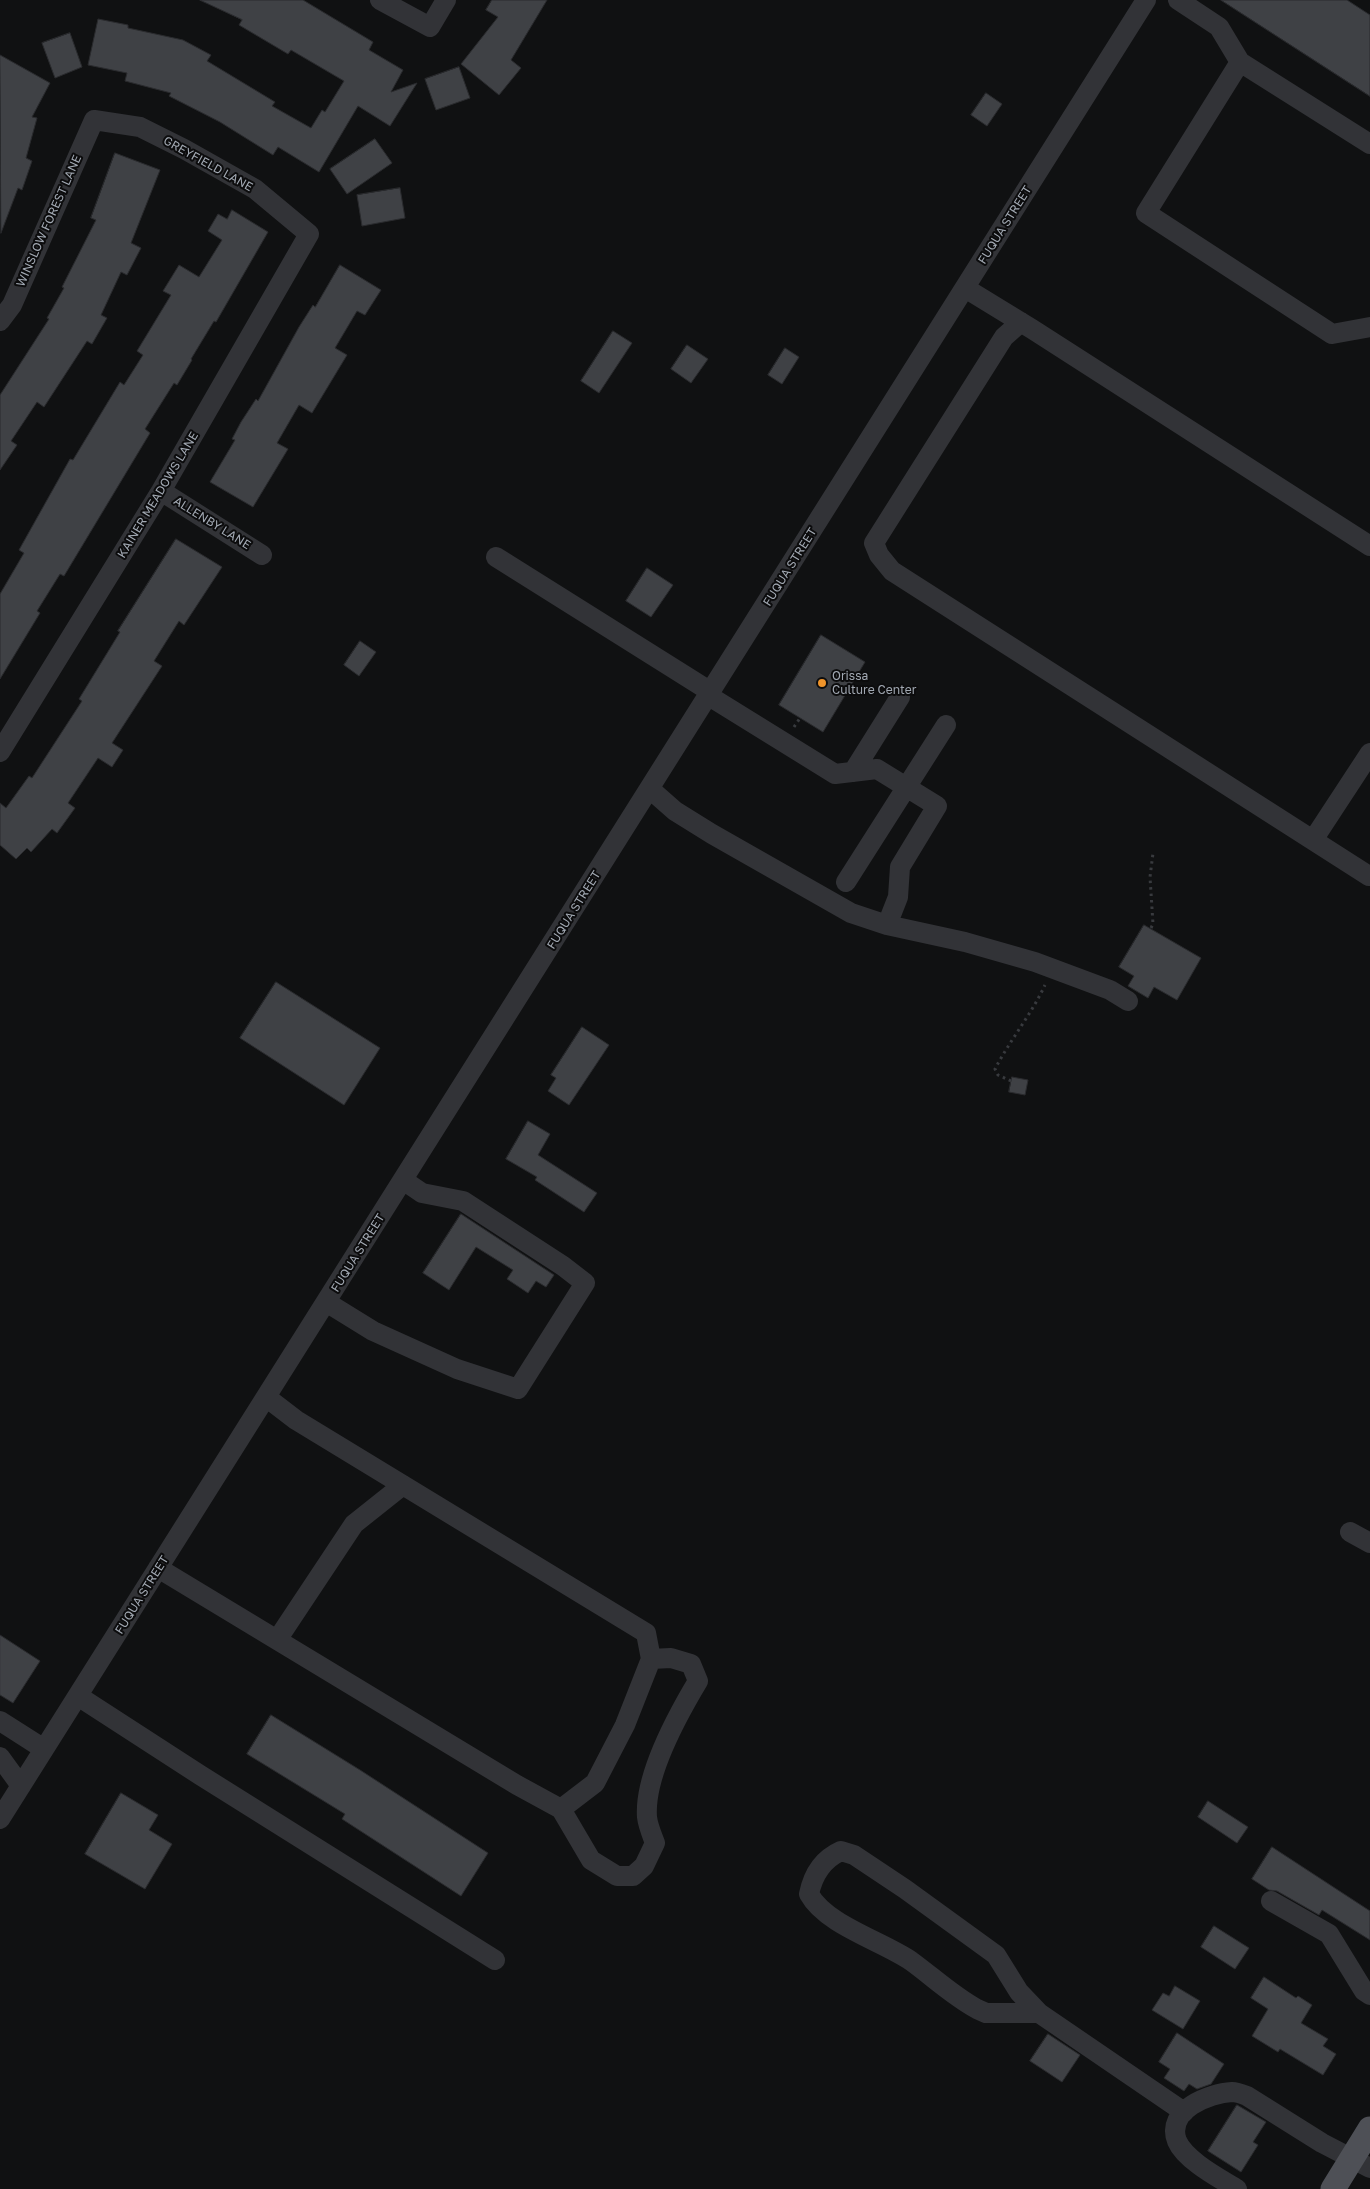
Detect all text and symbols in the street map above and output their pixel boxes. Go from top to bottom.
street label: GREYFIELD LANE [161,133,255,195]
street label: WINSLOW FOREST LANE [13,153,85,289]
street label: FUQUA STREET [975,183,1035,267]
street label: KAINER MEADOWS LANE [115,429,201,561]
street label: ALLENBY LANE [171,494,253,552]
street label: FUQUA STREET [760,525,820,609]
place label: Orissa Culture Center [832,669,916,697]
marker: Orissa Culture Center [816,677,828,689]
street label: FUQUA STREET [544,868,604,952]
street label: FUQUA STREET [328,1211,388,1295]
street label: FUQUA STREET [112,1553,172,1637]

